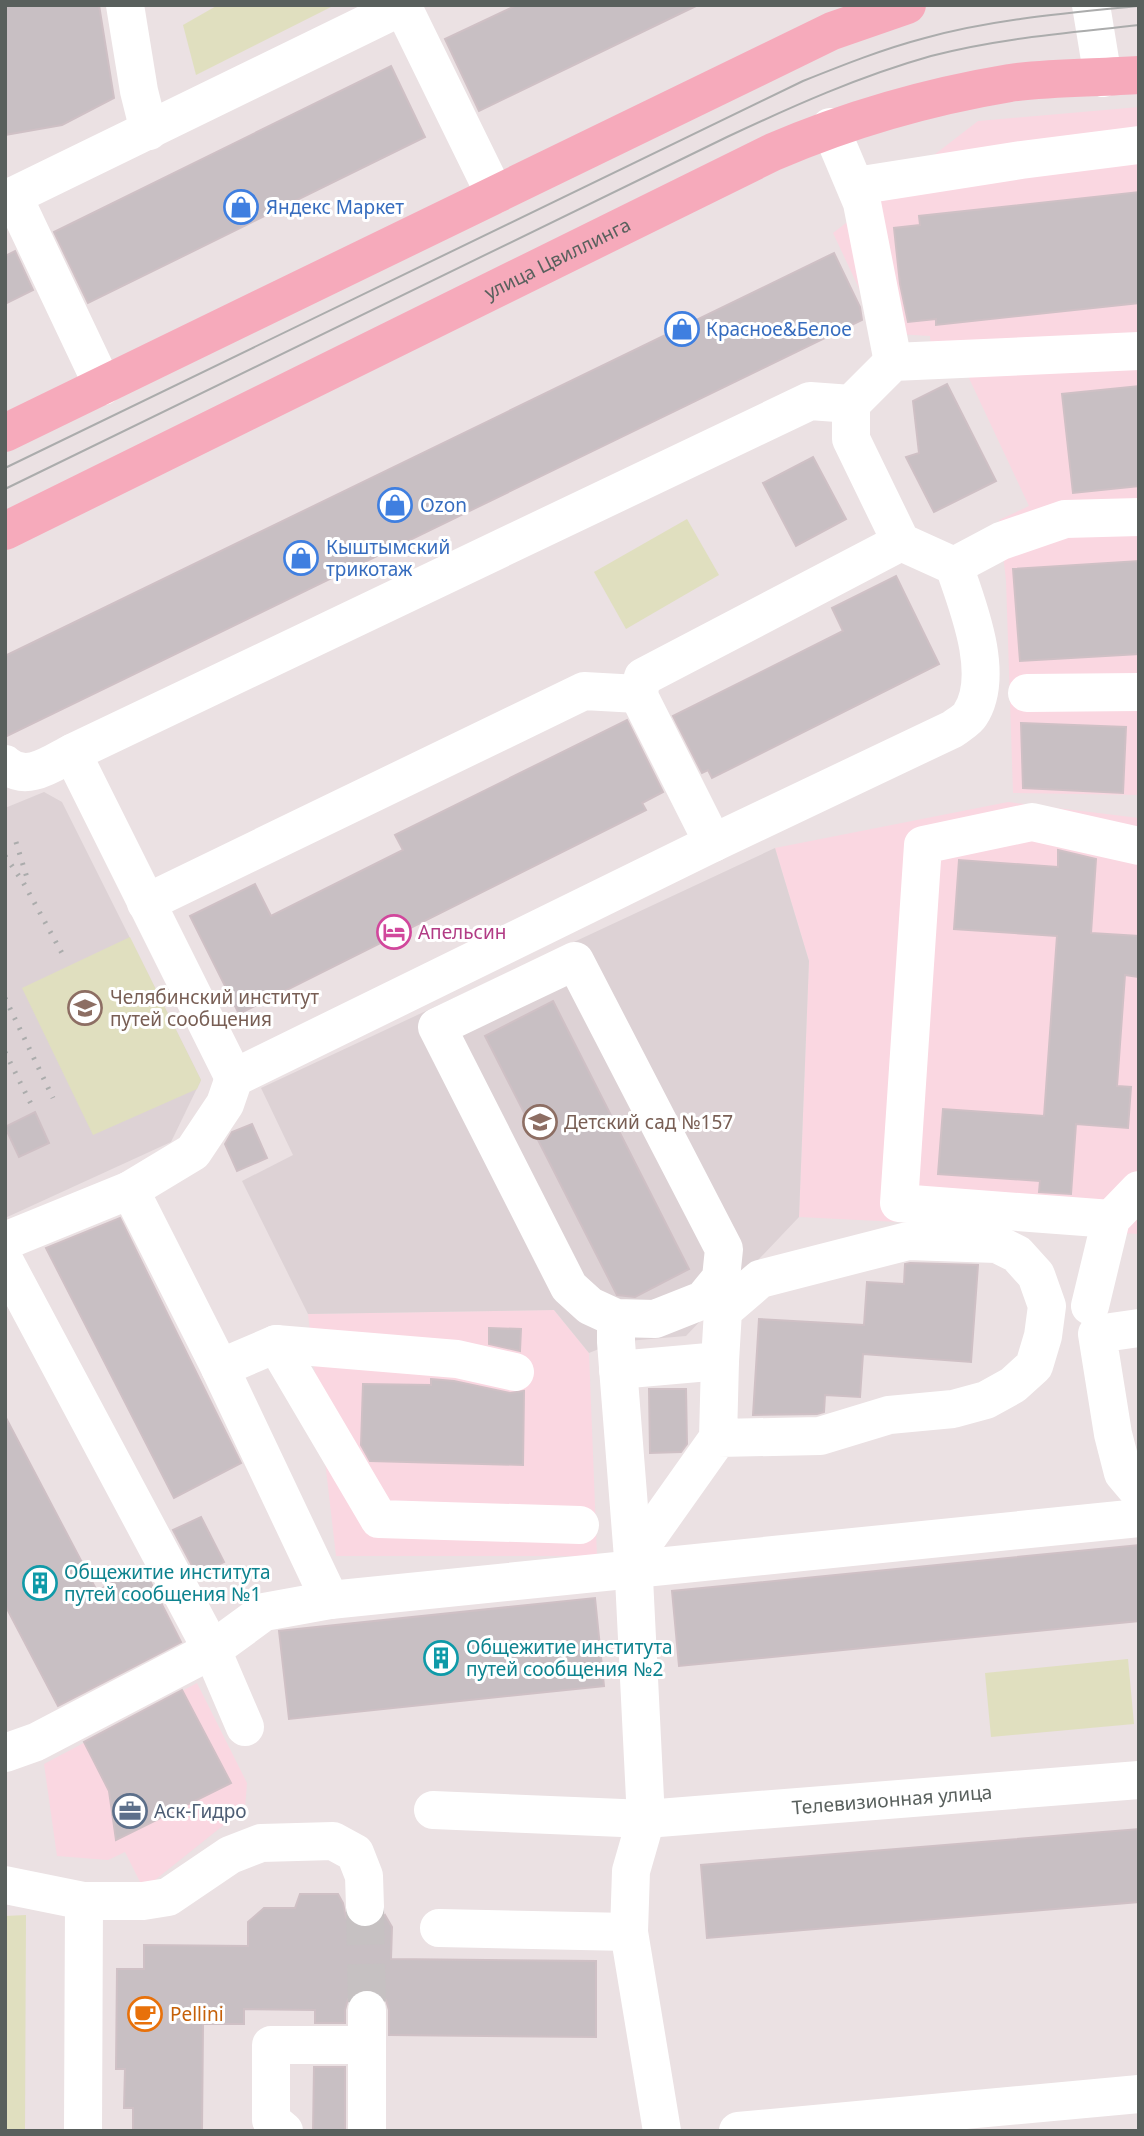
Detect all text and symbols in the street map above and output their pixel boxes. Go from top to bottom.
shop icon: Яндекс Маркет [222,188,260,226]
place label: Яндекс Маркет [266,194,404,220]
street label: улица Цвиллинга [480,211,635,305]
shop icon: Красное&Белое [663,310,701,348]
place label: Красное&Белое [706,316,852,342]
shop icon: Ozon [376,486,414,524]
place label: Ozon [420,492,467,518]
place label: Кыштымский трикотаж [326,534,450,582]
shop icon: Кыштымский трикотаж [282,539,320,577]
hotel icon: Апельсин [375,913,413,951]
place label: Апельсин [418,919,506,945]
place label: Челябинский институт путей сообщения [110,984,319,1032]
school or university icon: Челябинский институт путей сообщения [66,989,104,1027]
school or university icon: Детский сад №157 [521,1103,559,1141]
place label: Детский сад №157 [564,1109,733,1135]
place label: Общежитие института путей сообщения №1 [64,1559,271,1607]
building icon: Общежитие института путей сообщения №1 [21,1564,59,1602]
place label: Общежитие института путей сообщения №2 [466,1634,673,1682]
building icon: Общежитие института путей сообщения №2 [422,1639,460,1677]
street label: Телевизионная улица [791,1779,993,1820]
office icon: Аск-Гидро [111,1792,149,1830]
place label: Аск-Гидро [154,1798,247,1824]
cafe icon: Pellini [126,1995,164,2033]
place label: Pellini [170,2001,224,2027]

